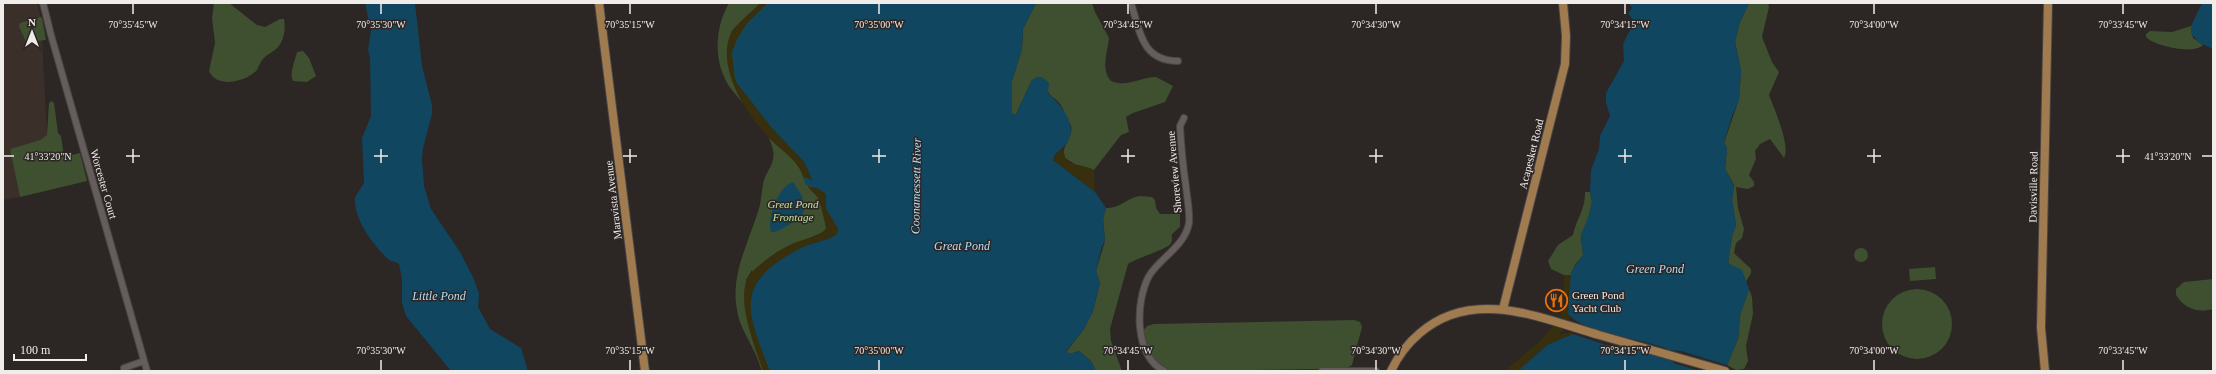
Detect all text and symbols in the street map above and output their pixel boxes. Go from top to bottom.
north arrow [12,12,52,52]
text: N [28,16,36,28]
text: 70°35'45"W [108,19,158,30]
text: 70°35'30"W [356,19,406,30]
text: 70°35'15"W [605,19,655,30]
text: 70°35'00"W [854,19,904,30]
text: 70°34'45"W [1103,19,1153,30]
text: 70°34'30"W [1351,19,1401,30]
text: 70°34'15"W [1600,19,1650,30]
text: 70°34'00"W [1849,19,1899,30]
text: 70°33'45"W [2098,19,2148,30]
street label: Acapesket Road [1516,117,1546,190]
street label: Shoreview Avenue [1164,130,1184,214]
water label: Coonamessett River [908,137,924,234]
street label: Worcester Court [88,148,120,220]
text: 41°33'20"N [24,151,72,162]
street label: Davisville Road [2026,151,2040,223]
text: 41°33'20"N [2144,151,2192,162]
street label: Maravista Avenue [602,160,624,240]
park label: Great Pond Frontage [767,198,819,223]
water label: Great Pond [934,239,991,253]
water label: Green Pond [1626,262,1685,276]
restaurant icon: Green Pond Yacht Club [1543,288,1569,314]
water label: Little Pond [411,289,467,303]
place label: Green Pond Yacht Club [1572,289,1625,314]
scale bar [14,336,86,362]
text: 100 m [20,343,51,357]
text: 70°35'30"W [356,345,406,356]
text: 70°35'15"W [605,345,655,356]
text: 70°35'00"W [854,345,904,356]
text: 70°34'45"W [1103,345,1153,356]
text: 70°34'30"W [1351,345,1401,356]
text: 70°34'15"W [1600,345,1650,356]
text: 70°34'00"W [1849,345,1899,356]
text: 70°33'45"W [2098,345,2148,356]

